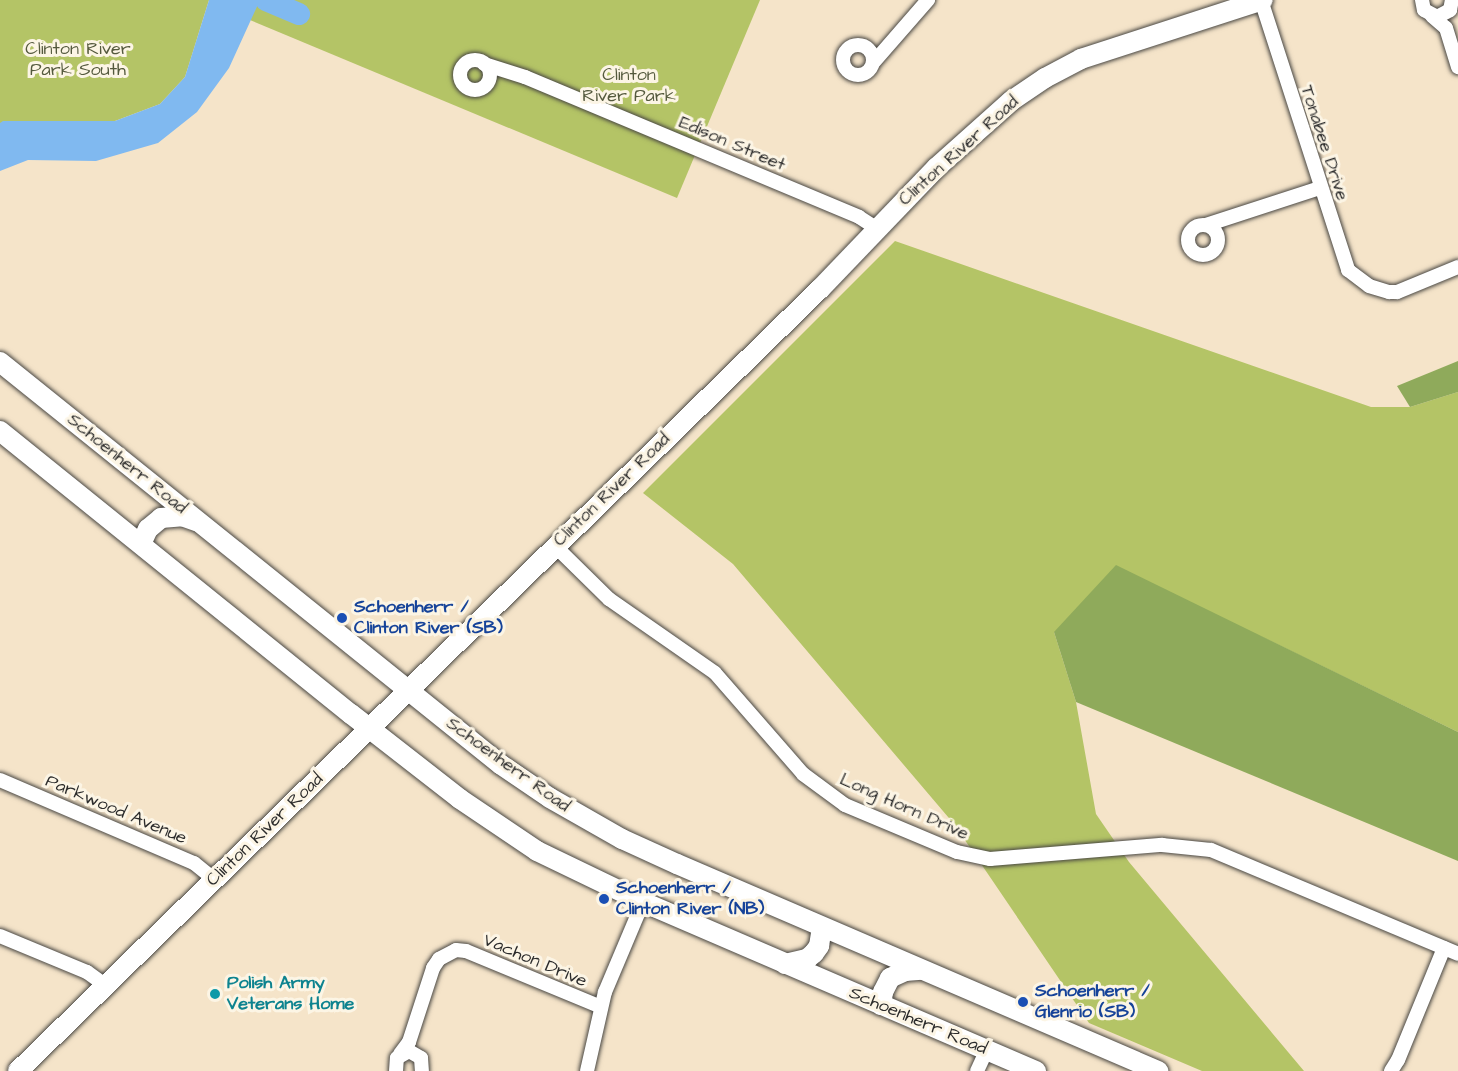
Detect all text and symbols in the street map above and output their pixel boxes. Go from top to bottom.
park label: Clinton River Park South [25,39,131,82]
park label: Clinton River Park [582,65,676,107]
street label: Tonabee Drive [1295,83,1353,203]
street label: Clinton River Road [895,91,1023,211]
street label: Edison Street [676,112,788,176]
street label: Schoenherr Road [63,409,191,519]
street label: Clinton River Road [549,429,675,551]
place label: Schoenherr / Clinton River (SB) [354,597,503,640]
marker: Schoenherr / Clinton River (SB) [335,611,349,625]
street label: Schoenherr Road [442,713,574,817]
street label: Clinton River Road [202,769,328,891]
street label: Long Horn Drive [836,769,972,845]
street label: Parkwood Avenue [42,770,190,850]
place label: Schoenherr / Clinton River (NB) [616,878,764,920]
marker: Schoenherr / Clinton River (NB) [597,892,611,906]
street label: Vachon Drive [480,929,590,993]
place label: Polish Army Veterans Home [227,973,354,1016]
place label: Schoenherr / Glenrio (SB) [1035,981,1150,1024]
street label: Schoenherr Road [846,982,990,1060]
marker: Polish Army Veterans Home [208,987,222,1001]
marker: Schoenherr / Glenrio (SB) [1016,995,1030,1009]

